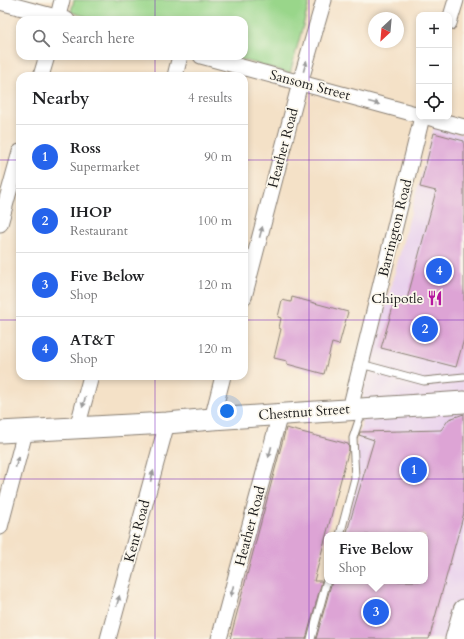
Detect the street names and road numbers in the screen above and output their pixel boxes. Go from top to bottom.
street label: Sansom Street [268,65,353,105]
street label: Heather Road [263,105,303,190]
street label: Barrington Road [374,177,416,279]
street label: Chestnut Street [258,399,351,425]
street label: Heather Road [230,483,270,568]
street label: Kent Road [120,497,155,564]

